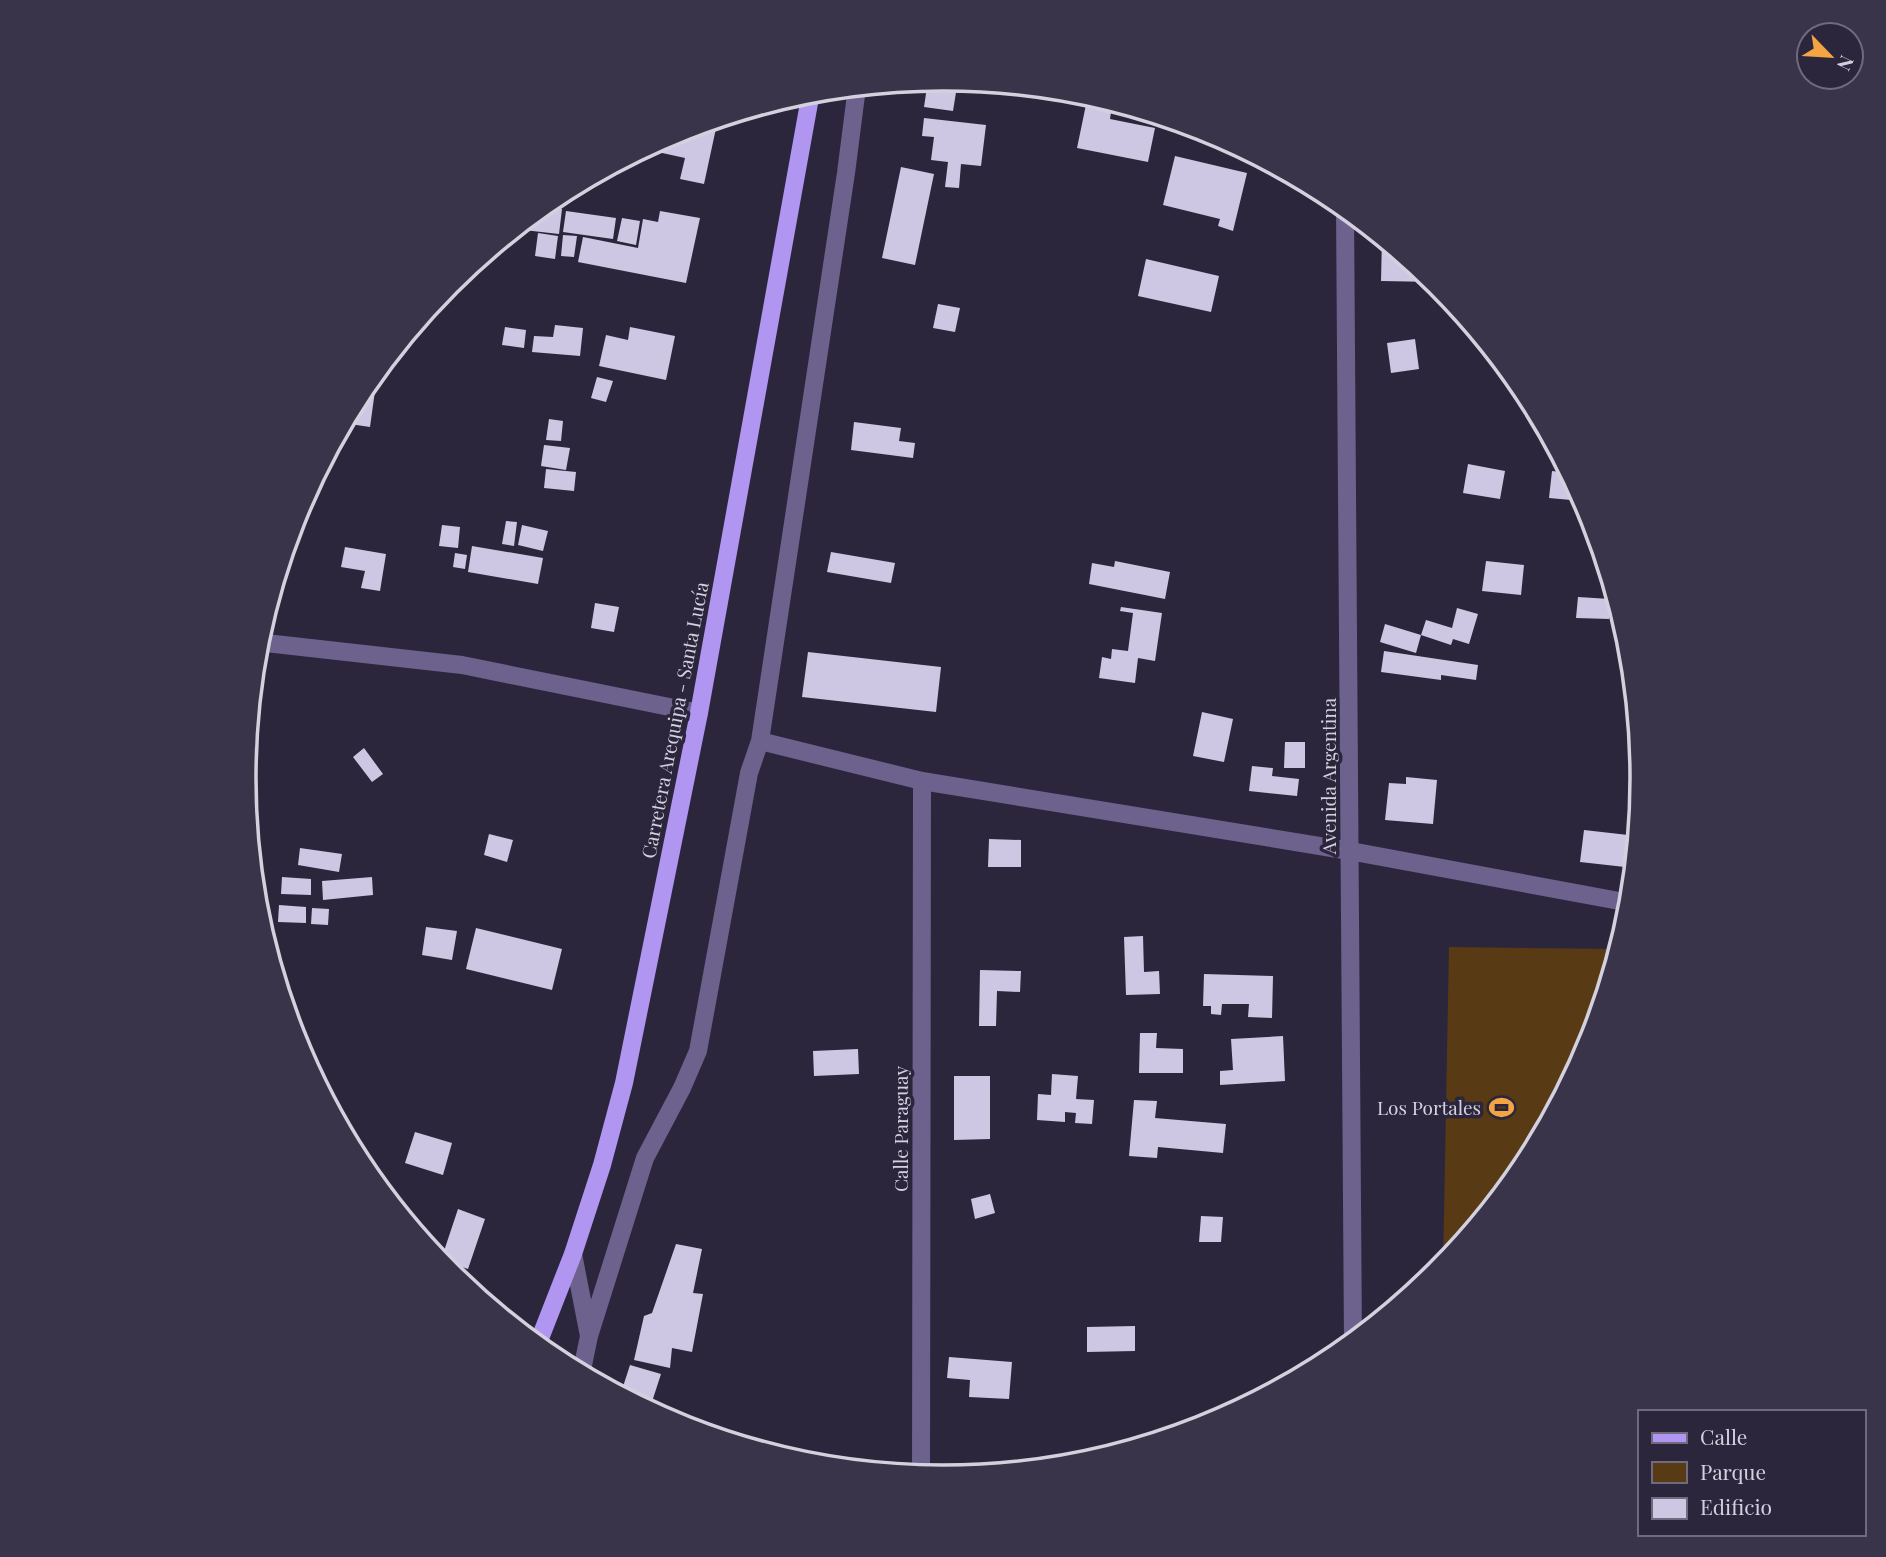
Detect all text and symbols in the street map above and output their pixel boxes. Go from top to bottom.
north arrow [1795,21,1865,91]
text: N [1832,52,1861,76]
street label: Carretera Arequipa - Santa Lucía [634,579,714,860]
street label: Avenida Argentina [1315,697,1341,855]
street label: Calle Paraguay [887,1066,913,1192]
sports icon: Los Portales [1487,1093,1515,1121]
place label: Los Portales [1377,1094,1481,1120]
legend [1638,1410,1865,1536]
text: Calle [1700,1422,1747,1450]
text: Parque [1700,1457,1766,1485]
text: Edificio [1700,1492,1772,1520]

